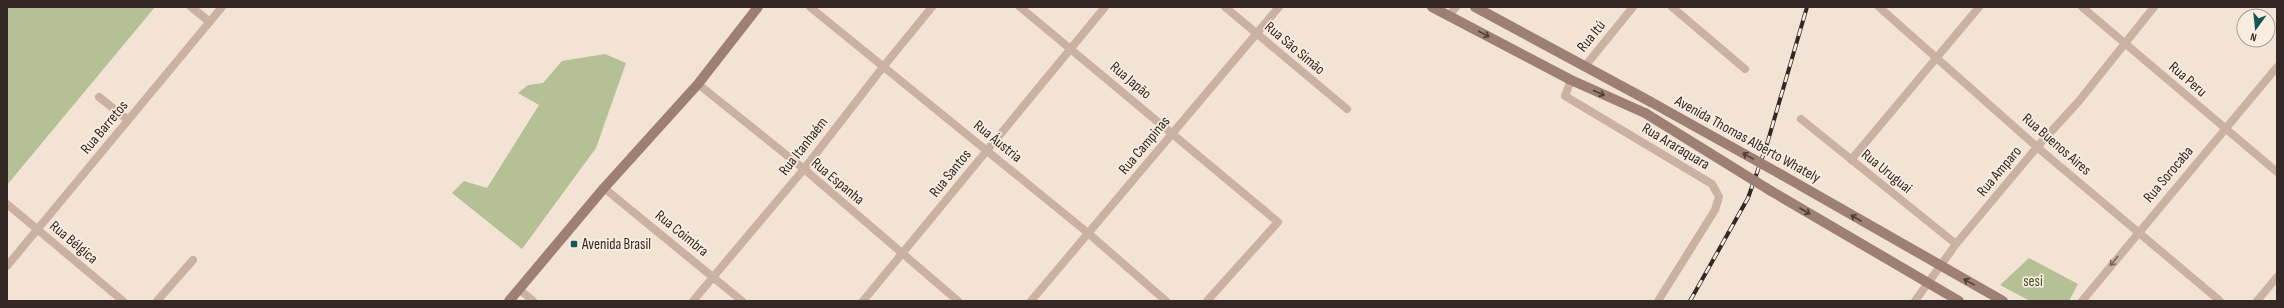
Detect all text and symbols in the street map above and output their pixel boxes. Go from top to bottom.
north arrow [2236,8,2276,48]
street label: Rua Itú [1573,17,1610,56]
street label: Rua São Simão [1261,18,1329,79]
text: N [2249,30,2258,44]
one-way arrow [1477,31,1489,38]
street label: Rua Japão [1106,58,1155,103]
street label: Rua Peru [2165,58,2211,101]
one-way arrow [1593,90,1605,97]
street label: Avenida Thomas Alberto Whately [1671,91,1824,188]
street label: Rua Barretos [76,97,132,158]
street label: Rua Buenos Aires [2018,109,2095,180]
street label: Rua Campinas [1114,112,1174,178]
street label: Rua Itanhaém [775,113,832,179]
street label: Rua Áustria [970,116,1026,167]
street label: Rua Araraquara [1638,119,1713,174]
street label: Rua Amparo [1973,142,2026,200]
street label: Rua Sorocaba [2139,142,2198,206]
street label: Rua Uruguai [1857,145,1916,198]
street label: Rua Santos [925,146,975,201]
one-way arrow [1742,152,1754,160]
street label: Rua Espanha [807,154,868,209]
street label: Rua Coimbra [651,206,712,261]
one-way arrow [1799,207,1811,215]
one-way arrow [1850,213,1862,221]
street label: Rua Bélgica [46,217,102,268]
place label: Avenida Brasil [581,235,651,254]
marker: Avenida Brasil [569,239,579,249]
one-way arrow [2110,256,2118,267]
park label: sesi [2023,272,2043,291]
one-way arrow [1963,278,1975,286]

